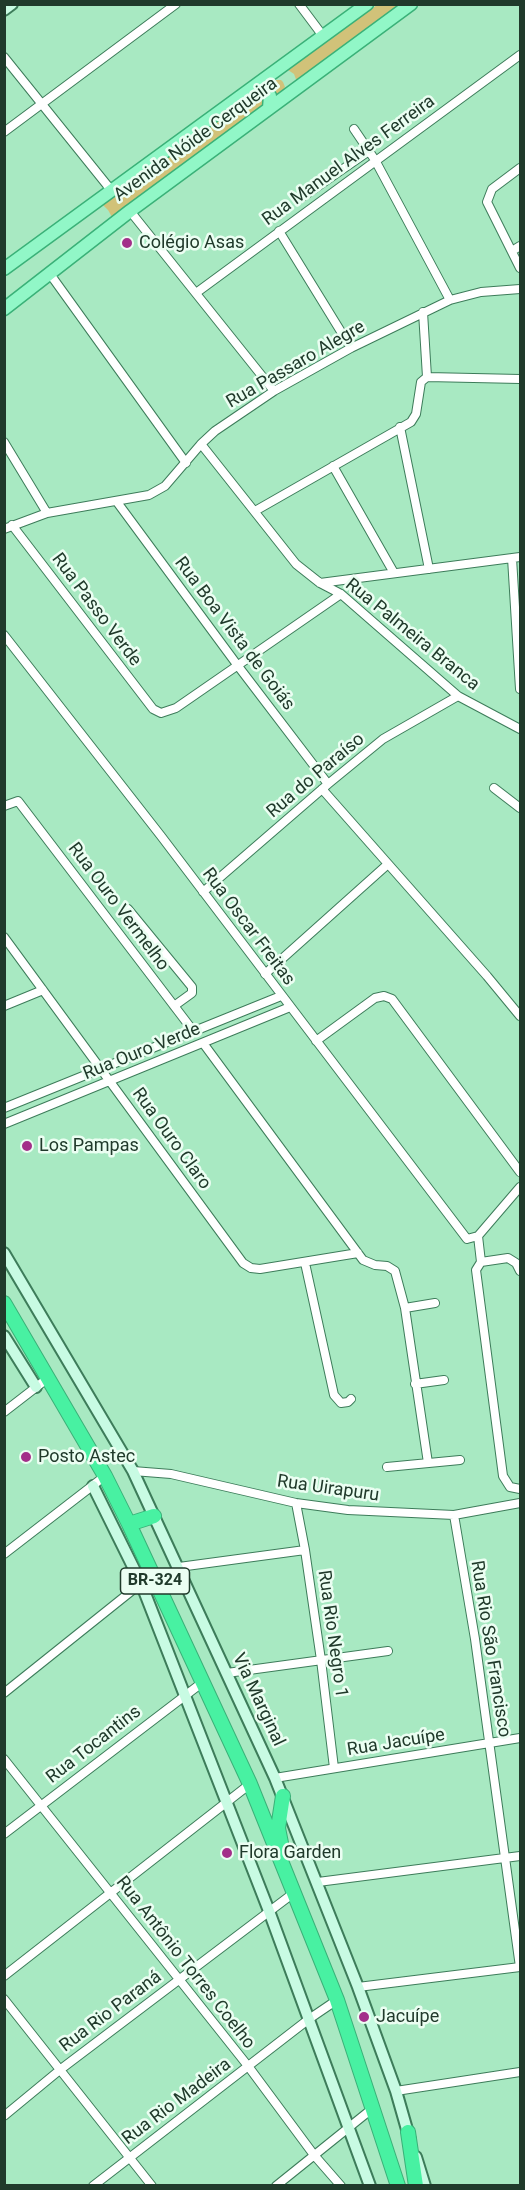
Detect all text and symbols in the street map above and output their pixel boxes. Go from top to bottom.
street label: Avenida Nóide Cerqueira [110,73,282,207]
street label: Rua Manuel Alves Ferreira [259,91,439,231]
place label: Colégio Asas [139,232,244,254]
marker: Colégio Asas [120,236,134,250]
street label: Rua Passaro Alegre [223,316,369,414]
street label: Rua Passo Verde [46,549,146,671]
street label: Rua Boa Vista de Goiás [169,553,299,715]
street label: Rua Palmeira Branca [341,574,483,696]
street label: Rua do Paraíso [263,729,369,823]
street label: Rua Ouro Vermelho [63,839,173,975]
street label: Rua Oscar Freitas [197,864,299,990]
street label: Rua Ouro Verde [80,1019,204,1085]
street label: Rua Ouro Claro [127,1084,215,1194]
place label: Los Pampas [39,1135,139,1157]
marker: Los Pampas [20,1139,34,1153]
place label: Posto Astec [38,1446,135,1468]
marker: Posto Astec [19,1450,33,1464]
street label: Rua Uirapuru [276,1471,380,1507]
street label: Rua Rio São Francisco [465,1559,515,1739]
road number: BR-324 [120,1568,190,1594]
street label: Rua Rio Negro 1 [312,1569,352,1699]
street label: Via Marginal [227,1650,289,1750]
street label: Rua Tocantins [42,1701,146,1789]
street label: Rua Jacuípe [346,1725,446,1761]
place label: Flora Garden [239,1842,341,1864]
marker: Flora Garden [220,1846,234,1860]
street label: Rua Antônio Torres Coelho [111,1872,259,2054]
street label: Rua Rio Paraná [56,1967,166,2057]
place label: Jacuípe [376,2006,439,2028]
marker: Jacuípe [357,2010,371,2024]
street label: Rua Rio Madeira [118,2054,236,2150]

